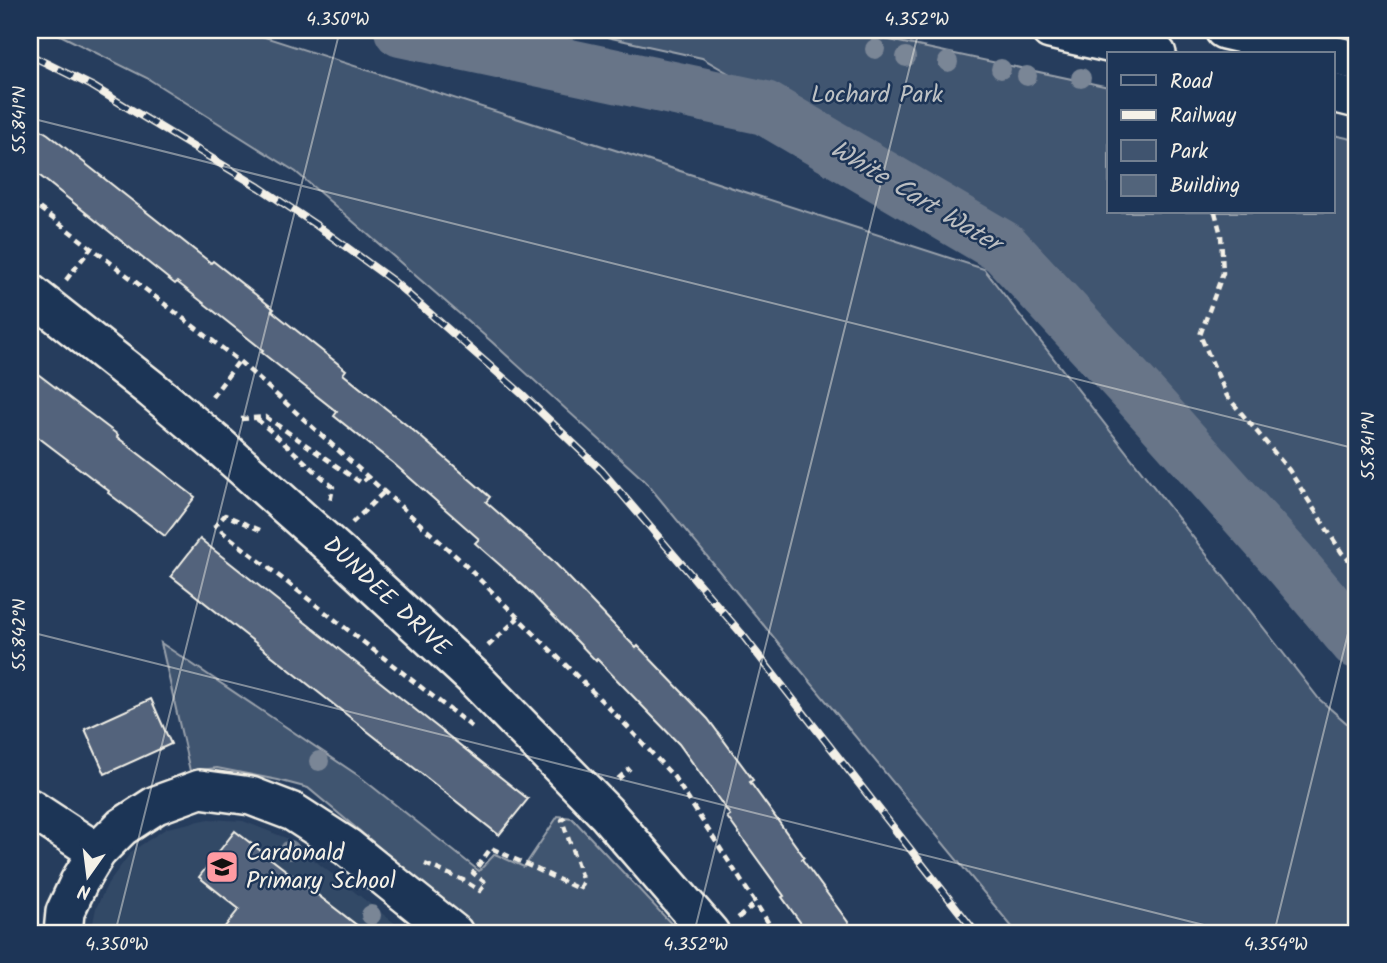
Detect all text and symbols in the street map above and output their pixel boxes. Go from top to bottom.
text: 4.350°W [306,6,370,35]
text: 4.352°W [885,6,949,35]
legend [1107,52,1334,214]
text: Road [1170,66,1213,99]
park label: Lochard Park [811,76,944,115]
text: 55.841°N [6,86,35,154]
text: Railway [1170,100,1236,133]
water label: White Cart Water [822,129,1013,267]
text: Park [1170,136,1208,169]
text: Building [1170,170,1240,203]
text: 55.841°N [1355,412,1384,480]
street label: DUNDEE DRIVE [313,527,460,667]
text: 55.842°N [6,598,35,672]
place label: Cardonald Primary School [246,834,396,901]
north arrow [52,841,122,911]
school or university icon: Cardonald Primary School [203,848,241,886]
text: N [75,875,94,907]
text: 4.350°W [85,931,149,960]
text: 4.352°W [664,931,728,960]
text: 4.354°W [1244,931,1308,960]

